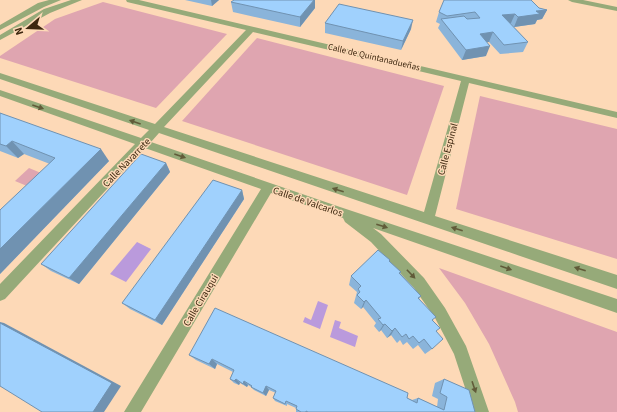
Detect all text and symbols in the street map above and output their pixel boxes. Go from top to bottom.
north arrow [8,8,48,48]
text: N [11,25,27,37]
street label: Calle de Quintanadueñas [327,41,421,74]
one-way arrow [32,104,44,110]
one-way arrow [129,119,141,125]
street label: Calle Espinal [434,121,462,177]
street label: Calle Navarrete [100,135,154,190]
one-way arrow [175,154,187,160]
street label: Calle de Valcarlos [271,183,344,220]
one-way arrow [332,186,344,192]
one-way arrow [377,223,389,229]
one-way arrow [450,225,462,231]
one-way arrow [500,265,512,271]
one-way arrow [574,266,586,272]
one-way arrow [406,269,416,279]
street label: Calle Cirauqui [180,272,222,329]
one-way arrow [471,381,477,393]

